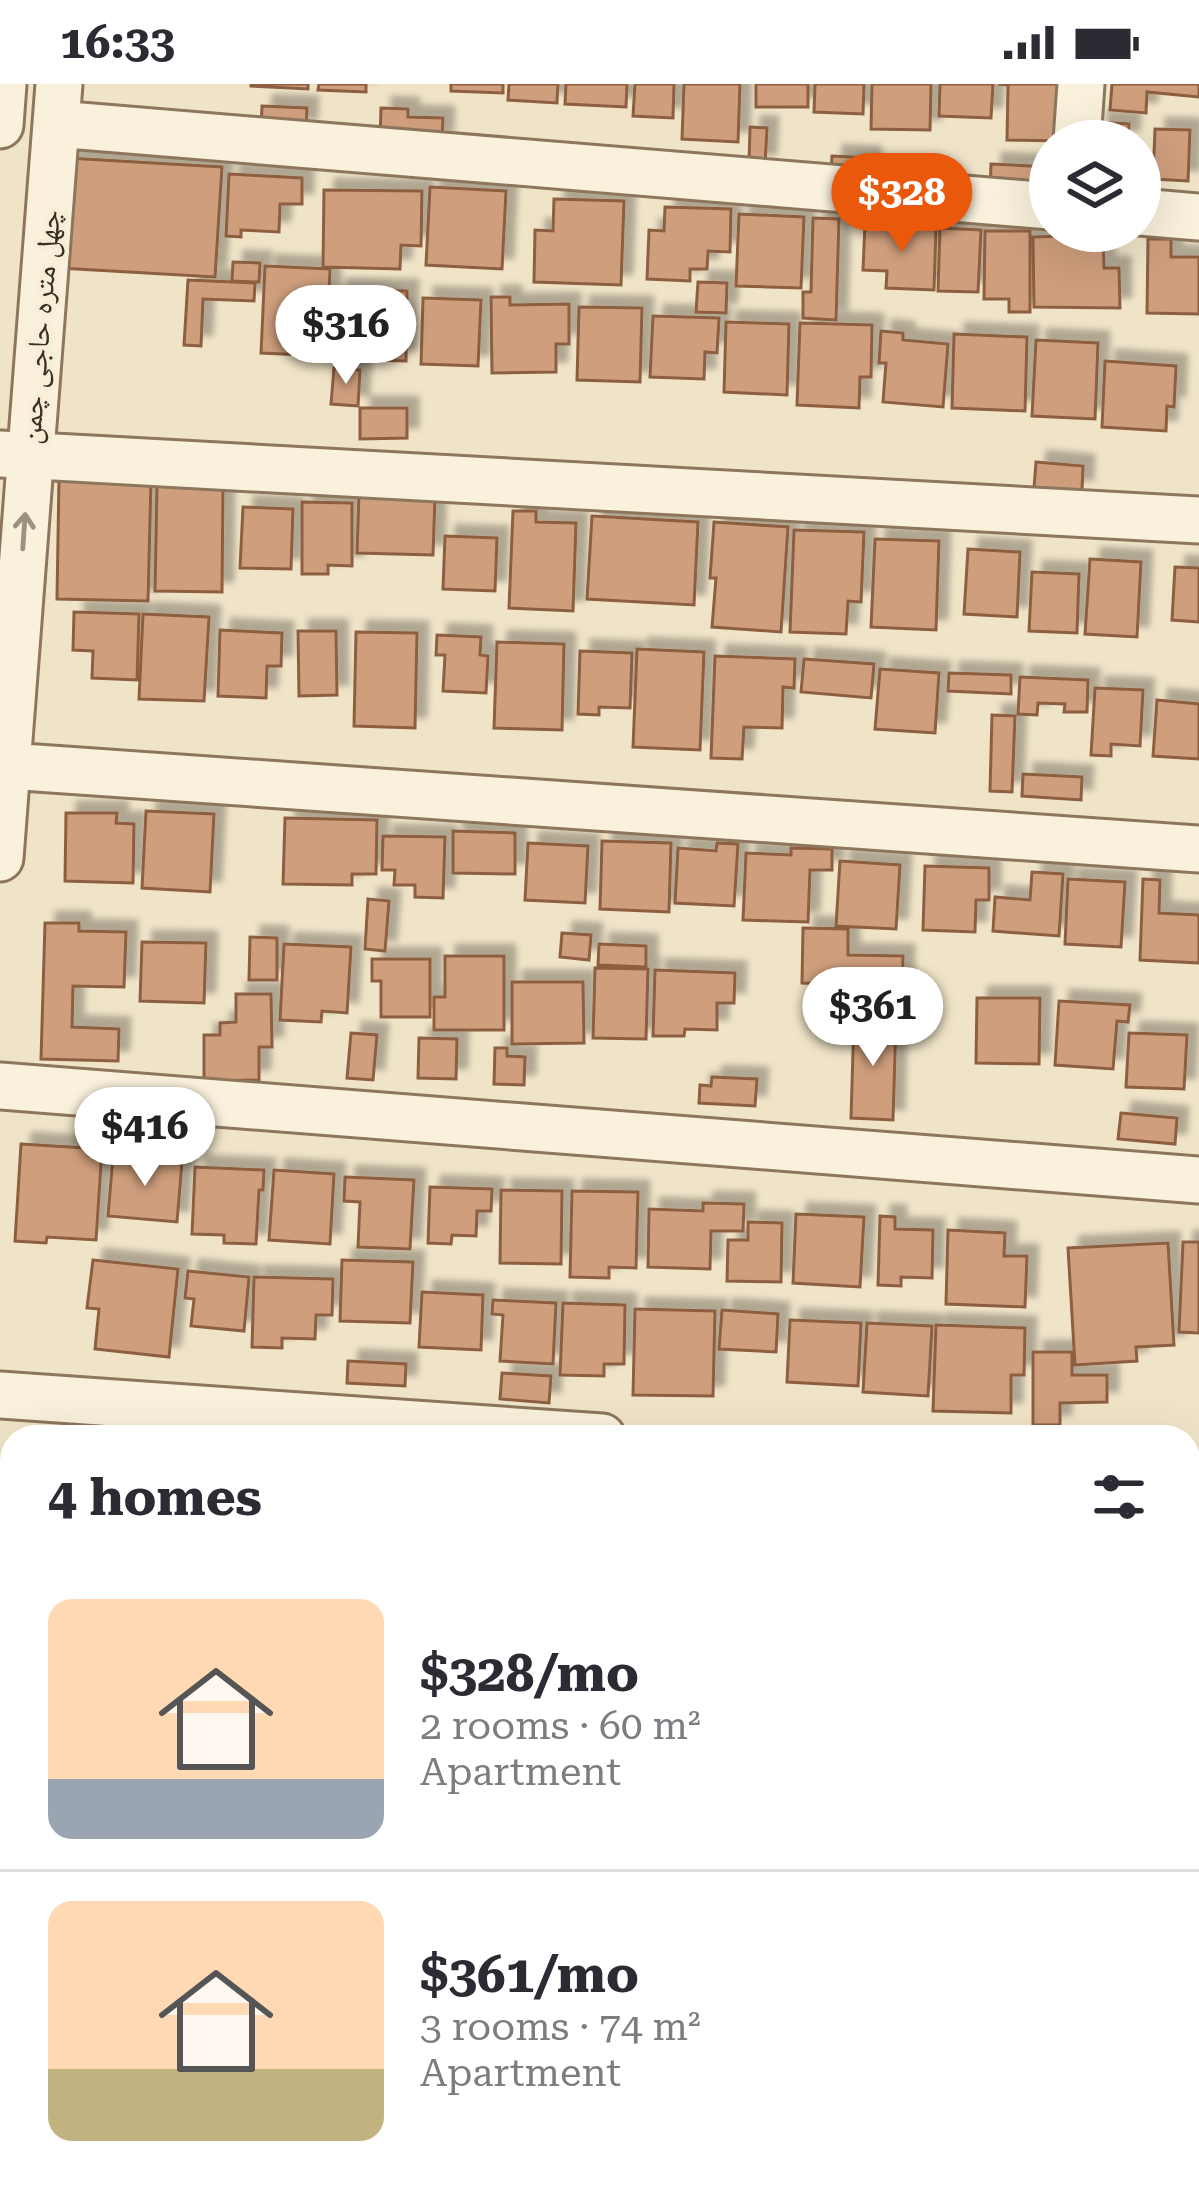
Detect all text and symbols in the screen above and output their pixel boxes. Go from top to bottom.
text: 16:33 [60,16,175,69]
map controls [1029,120,1161,252]
button: layers [1029,120,1161,252]
pin: $328 [831,153,973,255]
text: $328 [858,169,946,215]
street label: چهل متره حاجی چمن [12,208,68,446]
pin: $316 [275,285,417,387]
text: $316 [302,301,390,347]
one-way arrow [13,513,36,552]
pin: $361 [802,967,944,1069]
text: $361 [829,983,917,1029]
pin: $416 [74,1087,216,1189]
text: $416 [101,1103,189,1149]
icon: filters [1086,1464,1152,1530]
text: 4 homes [48,1468,262,1527]
text: $328/mo [420,1644,639,1703]
icon: home [144,1647,288,1791]
text: 2 rooms · 60 m² [420,1703,701,1749]
text: Apartment [420,1749,621,1795]
text: $361/mo [420,1945,639,2004]
icon: home [144,1949,288,2093]
text: 3 rooms · 74 m² [420,2004,701,2050]
text: Apartment [420,2050,621,2096]

